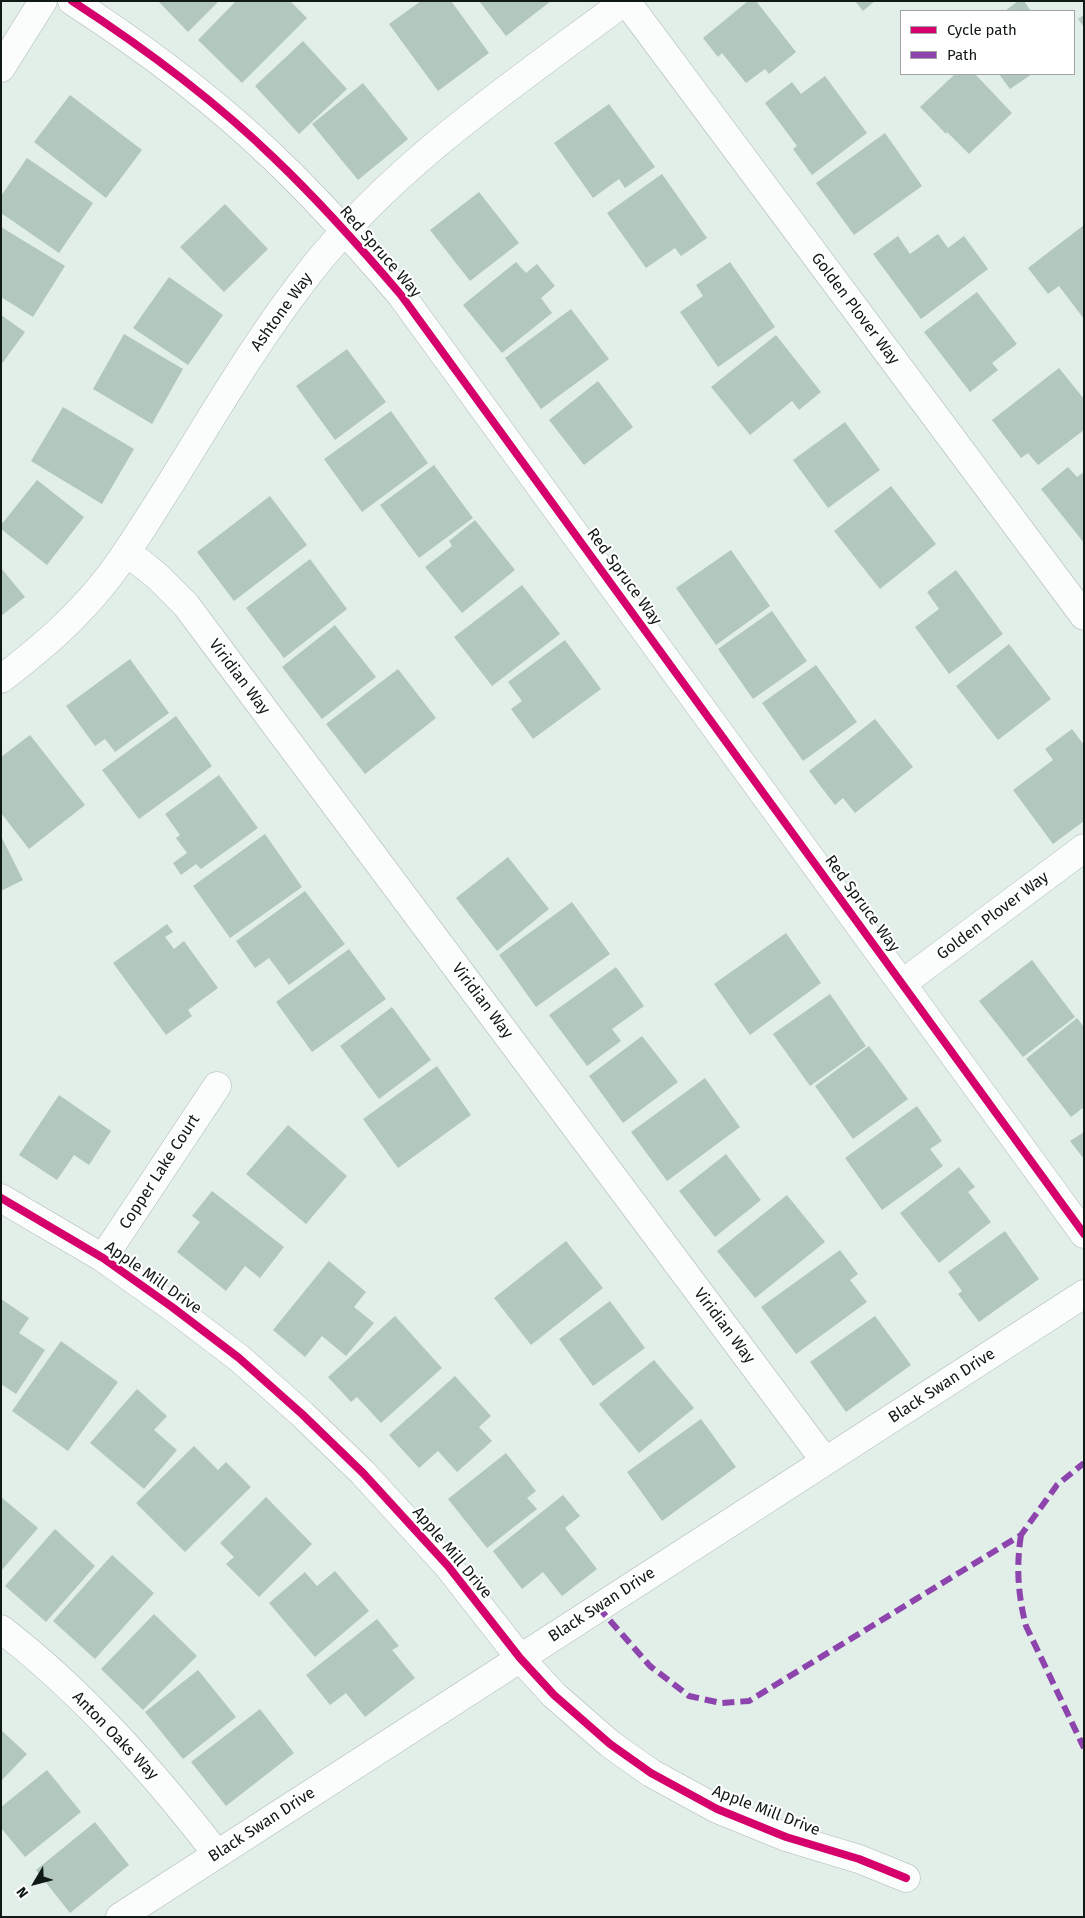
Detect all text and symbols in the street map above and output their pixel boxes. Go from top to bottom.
legend [900,10,1075,75]
text: Cycle path [947,21,1017,39]
text: Path [947,46,977,64]
street label: Red Spruce Way [335,202,425,302]
street label: Golden Plover Way [807,249,903,369]
street label: Ashtone Way [247,269,317,355]
street label: Red Spruce Way [582,525,666,629]
street label: Viridian Way [204,635,274,719]
street label: Red Spruce Way [820,852,904,956]
street label: Golden Plover Way [933,868,1053,964]
street label: Viridian Way [447,959,517,1043]
street label: Copper Lake Court [116,1111,204,1233]
street label: Apple Mill Drive [101,1237,205,1319]
street label: Viridian Way [689,1284,759,1368]
street label: Black Swan Drive [885,1344,999,1428]
street label: Apple Mill Drive [408,1503,496,1603]
street label: Black Swan Drive [545,1563,659,1647]
street label: Anton Oaks Way [68,1688,162,1784]
street label: Apple Mill Drive [709,1782,823,1840]
street label: Black Swan Drive [205,1783,319,1867]
north arrow [10,1858,60,1908]
text: N [13,1884,32,1901]

